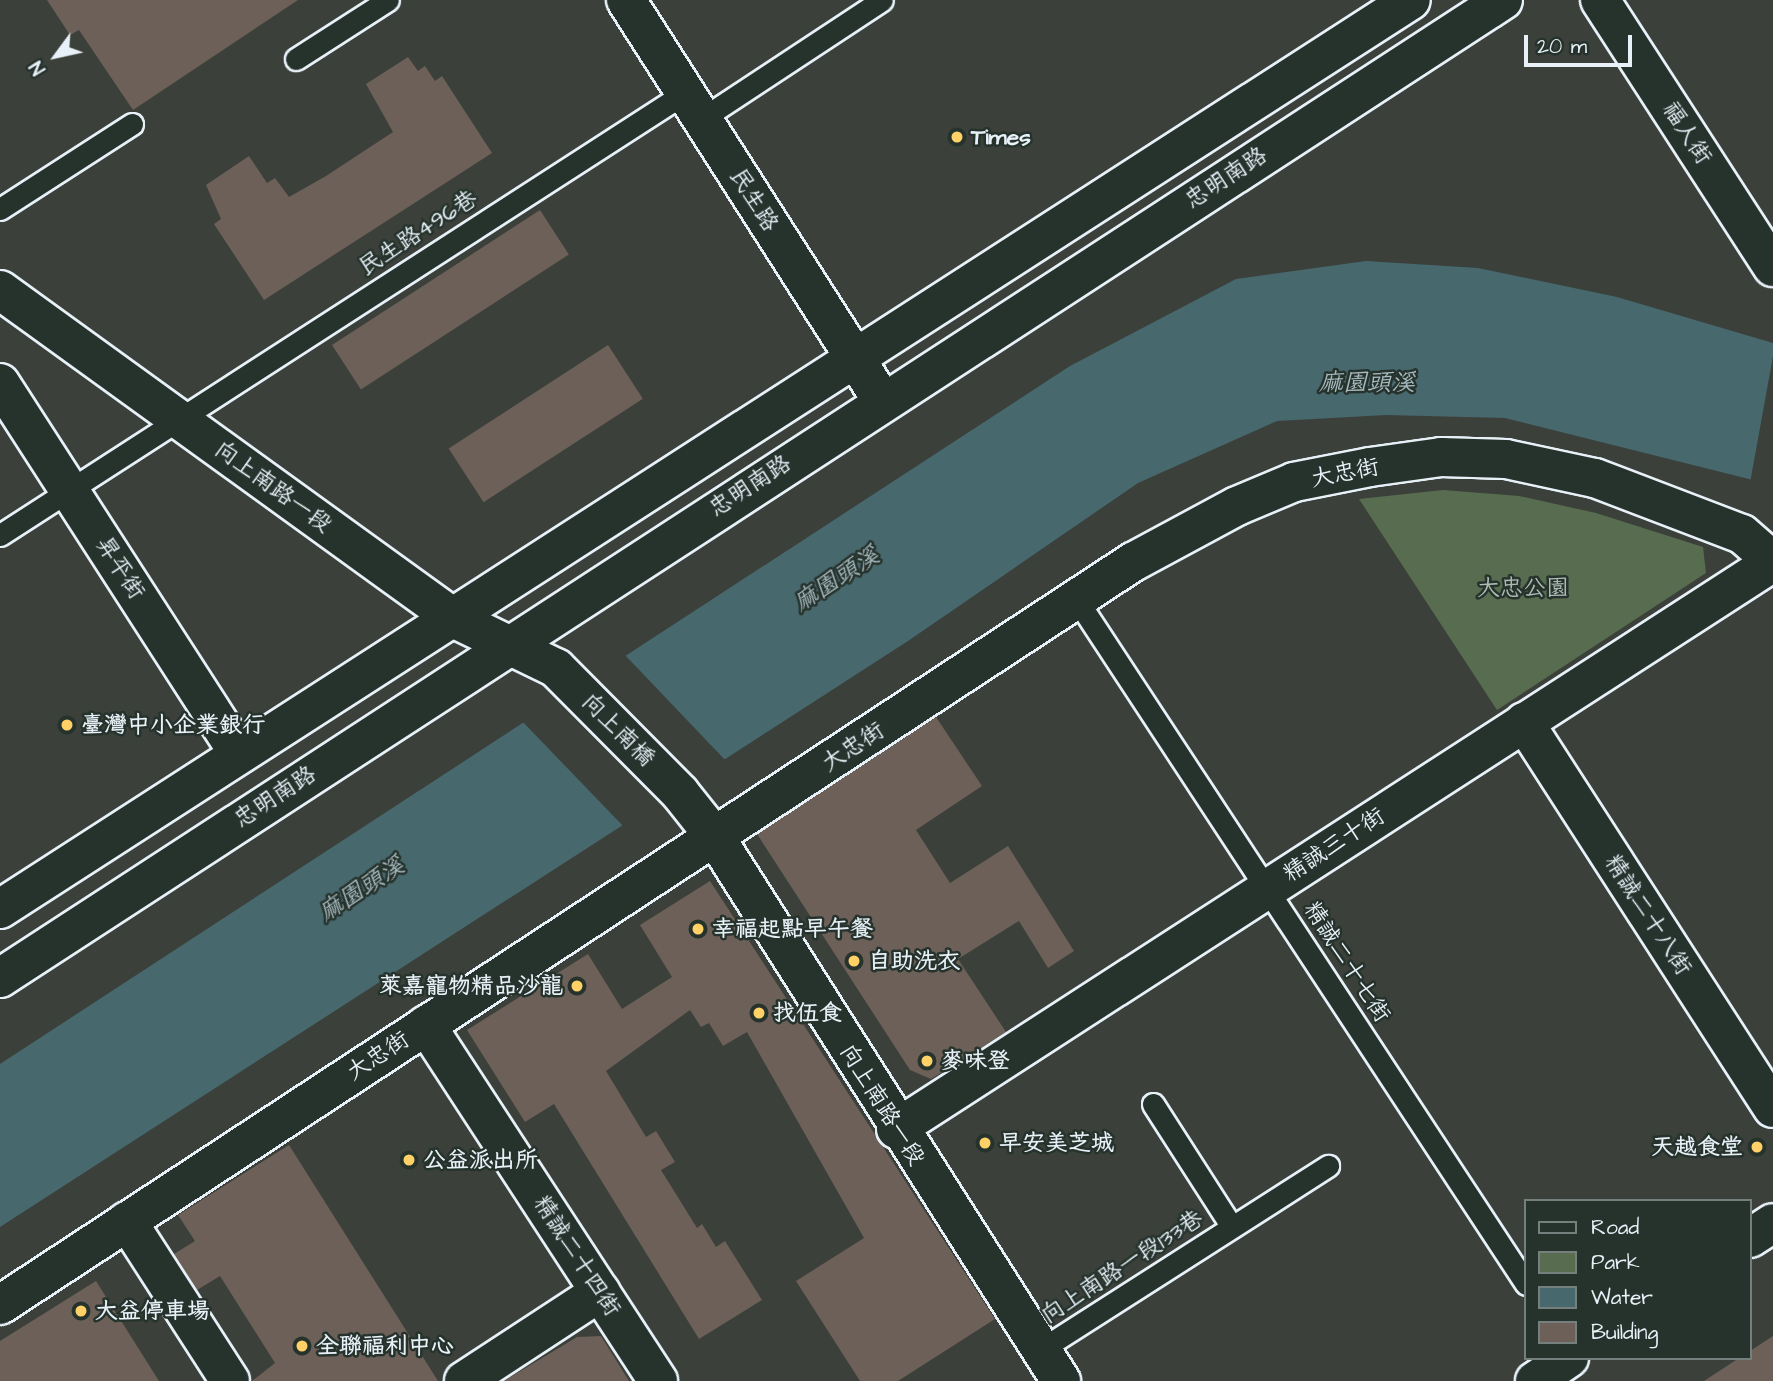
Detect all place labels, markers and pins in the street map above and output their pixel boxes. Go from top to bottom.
place label: Times [971,123,1031,151]
marker: Times [949,129,965,145]
place label: 臺灣中小企業銀行 [81,711,265,739]
marker: 臺灣中小企業銀行 [59,717,75,733]
place label: 幸福起點早午餐 [712,915,873,943]
marker: 幸福起點早午餐 [690,921,706,937]
place label: 自助洗衣 [868,947,960,975]
marker: 自助洗衣 [846,953,862,969]
place label: 萊嘉寵物精品沙龍 [379,972,563,1000]
marker: 萊嘉寵物精品沙龍 [569,978,585,994]
place label: 找伍食 [773,999,842,1027]
marker: 找伍食 [751,1005,767,1021]
place label: 麥味登 [941,1047,1010,1075]
marker: 麥味登 [919,1053,935,1069]
place label: 早安美芝城 [999,1129,1114,1157]
place label: 天越食堂 [1651,1133,1743,1161]
marker: 早安美芝城 [977,1135,993,1151]
marker: 天越食堂 [1749,1139,1765,1155]
place label: 公益派出所 [423,1146,538,1174]
marker: 公益派出所 [401,1152,417,1168]
place label: 大益停車場 [95,1297,210,1325]
marker: 大益停車場 [73,1303,89,1319]
place label: 全聯福利中心 [316,1332,454,1360]
marker: 全聯福利中心 [294,1338,310,1354]

